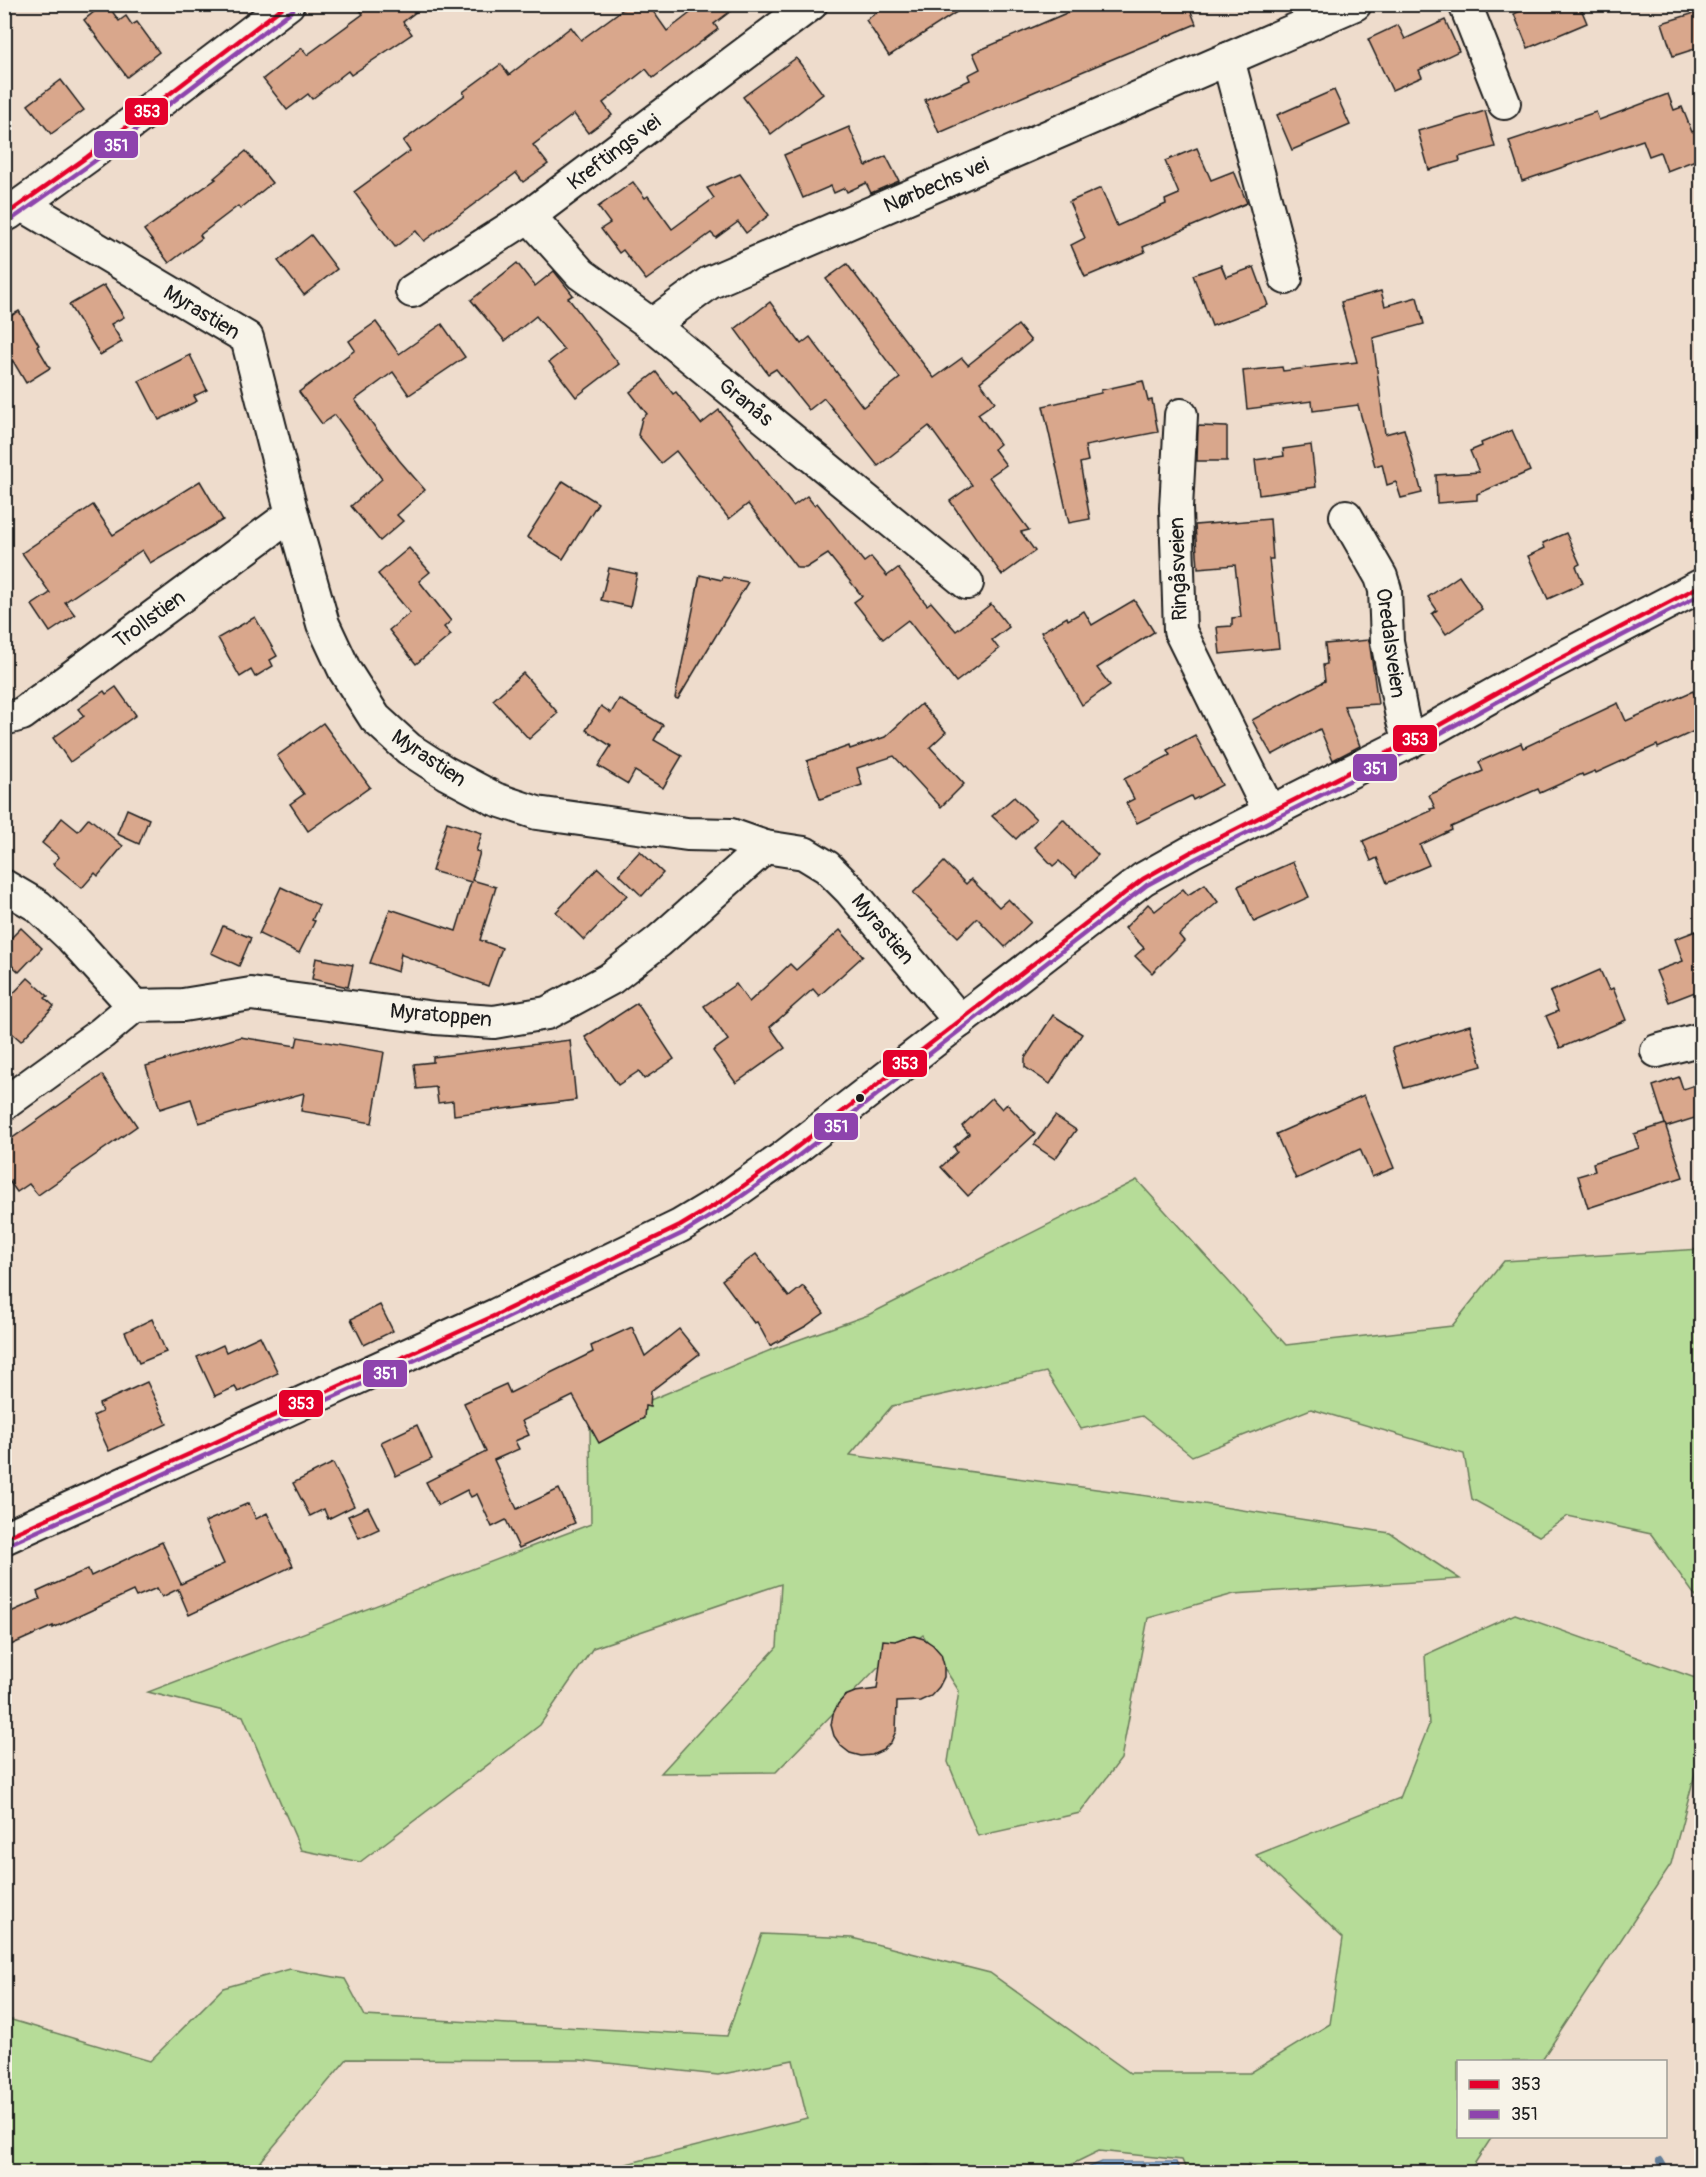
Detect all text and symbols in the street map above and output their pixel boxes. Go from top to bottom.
line badge: 353 [124,97,169,126]
text: 353 [134,102,160,122]
street label: Kreftings vei [562,108,667,196]
line badge: 351 [93,130,139,159]
text: 351 [104,136,128,156]
street label: Nørbechs vei [880,151,993,220]
street label: Myrastien [158,279,245,346]
street label: Granås [713,372,779,433]
street label: Ringåsveien [1163,517,1194,621]
street label: Trollstien [108,584,191,655]
street label: Oredalsveien [1369,586,1412,700]
street label: Myrastien [386,724,471,793]
line badge: 353 [1392,724,1438,753]
text: 353 [1402,730,1428,750]
line badge: 351 [1352,753,1398,782]
text: 351 [1363,759,1387,779]
street label: Myrastien [845,888,920,970]
street label: Myratoppen [389,998,493,1033]
line badge: 353 [882,1049,928,1078]
text: 353 [892,1054,918,1074]
unlabelled marker [854,1092,866,1104]
line badge: 351 [813,1112,859,1141]
text: 351 [824,1117,848,1137]
line badge: 351 [362,1359,408,1388]
text: 351 [373,1364,397,1384]
line badge: 353 [278,1389,324,1418]
text: 353 [288,1394,314,1414]
legend [1457,2060,1667,2138]
text: 353 [1511,2073,1541,2096]
text: 351 [1511,2103,1538,2126]

